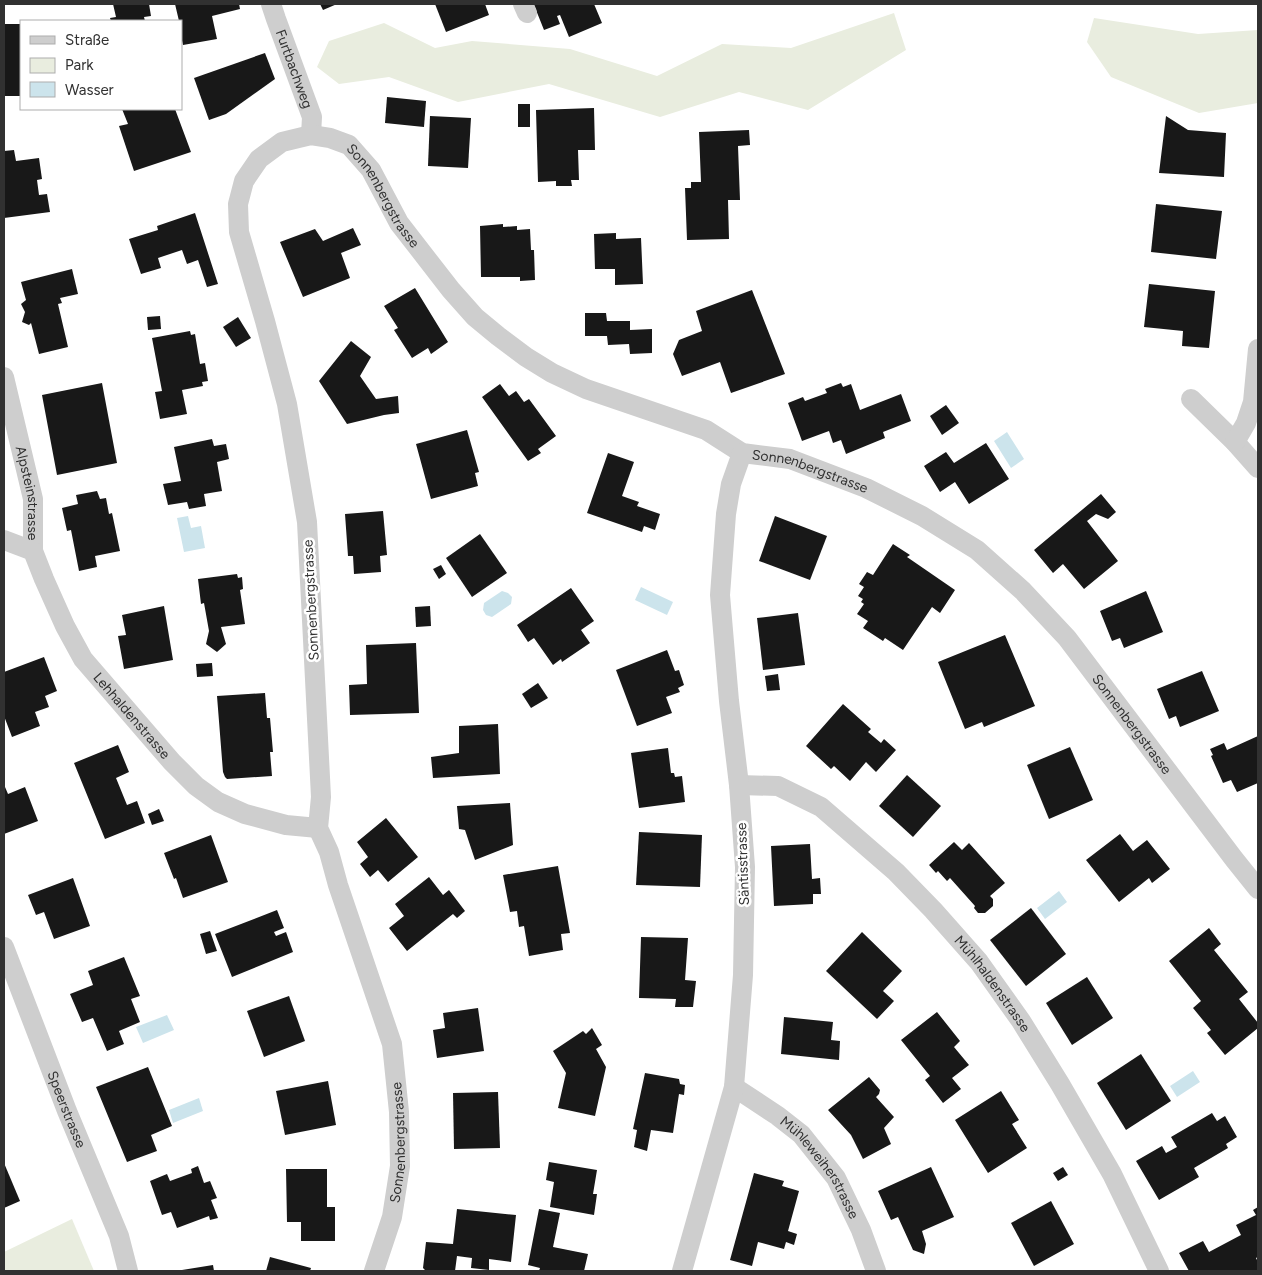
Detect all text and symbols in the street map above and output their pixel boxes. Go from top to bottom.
legend [20,20,182,110]
street label: Furtbachweg [272,27,317,111]
text: Straße [65,31,109,49]
text: Park [65,56,94,74]
text: Wasser [65,81,114,99]
street label: Sonnenbergstrasse [343,140,424,251]
street label: Alpsteinstrasse [12,444,41,541]
street label: Sonnenbergstrasse [751,446,871,497]
street label: Sonnenbergstrasse [299,539,323,661]
street label: Lehhaldenstrasse [90,669,174,763]
street label: Sonnenbergstrasse [1089,671,1175,778]
street label: Säntisstrasse [733,822,753,906]
street label: Mühlhaldenstrasse [951,932,1034,1035]
street label: Speerstrasse [44,1068,90,1151]
street label: Sonnenbergstrasse [386,1081,409,1204]
street label: Mühleweiherstrasse [777,1112,863,1222]

